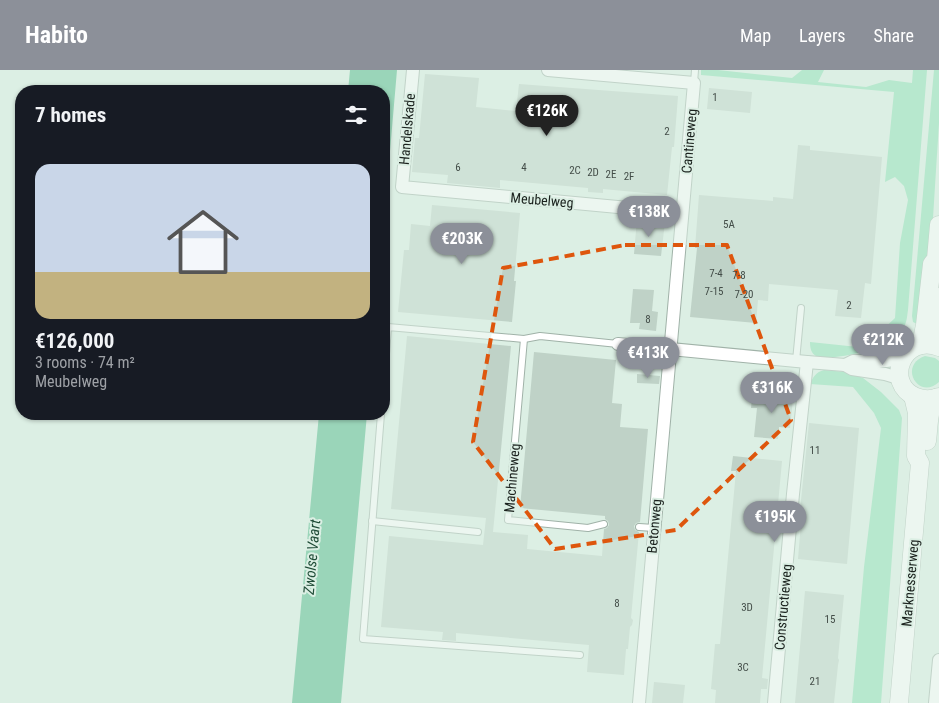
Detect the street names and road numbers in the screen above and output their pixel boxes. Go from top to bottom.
street label: Handelskade [396,92,418,165]
street label: Cantineweg [678,108,700,174]
street label: Meubelweg [510,189,574,211]
street label: Machineweg [501,443,523,513]
street label: Betonweg [644,498,664,554]
street label: Marknesserweg [898,539,922,627]
street label: Constructieweg [771,563,795,651]

